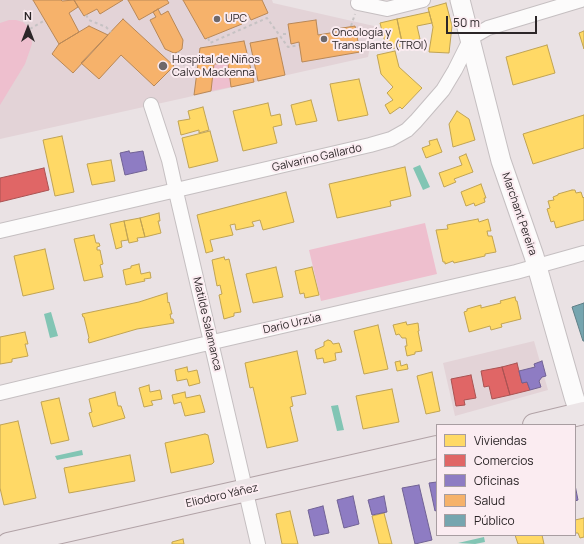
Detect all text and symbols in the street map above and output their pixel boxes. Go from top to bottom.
north arrow [8,8,48,48]
text: N [24,8,32,23]
scale bar [448,8,539,34]
place label: UPC [225,12,247,26]
marker: UPC [212,14,222,24]
text: 50 m [453,14,480,31]
place label: Oncología y Transplante (TROI) [332,26,428,52]
marker: Oncología y Transplante (TROI) [319,34,329,44]
place label: Hospital de Niños Calvo Mackenna [172,53,260,79]
marker: Hospital de Niños Calvo Mackenna [157,60,169,72]
street label: Galvarino Gallardo [271,141,363,175]
street label: Marchant Pereira [499,171,539,257]
street label: Matilde Salamanca [190,276,224,372]
street label: Darío Urzúa [262,311,322,337]
legend [436,424,576,536]
text: Viviendas [474,432,527,449]
text: Comercios [474,452,534,469]
text: Oficinas [474,472,519,489]
street label: Eliodoro Yáñez [185,481,259,511]
text: Salud [474,492,505,509]
text: Público [474,512,515,529]

